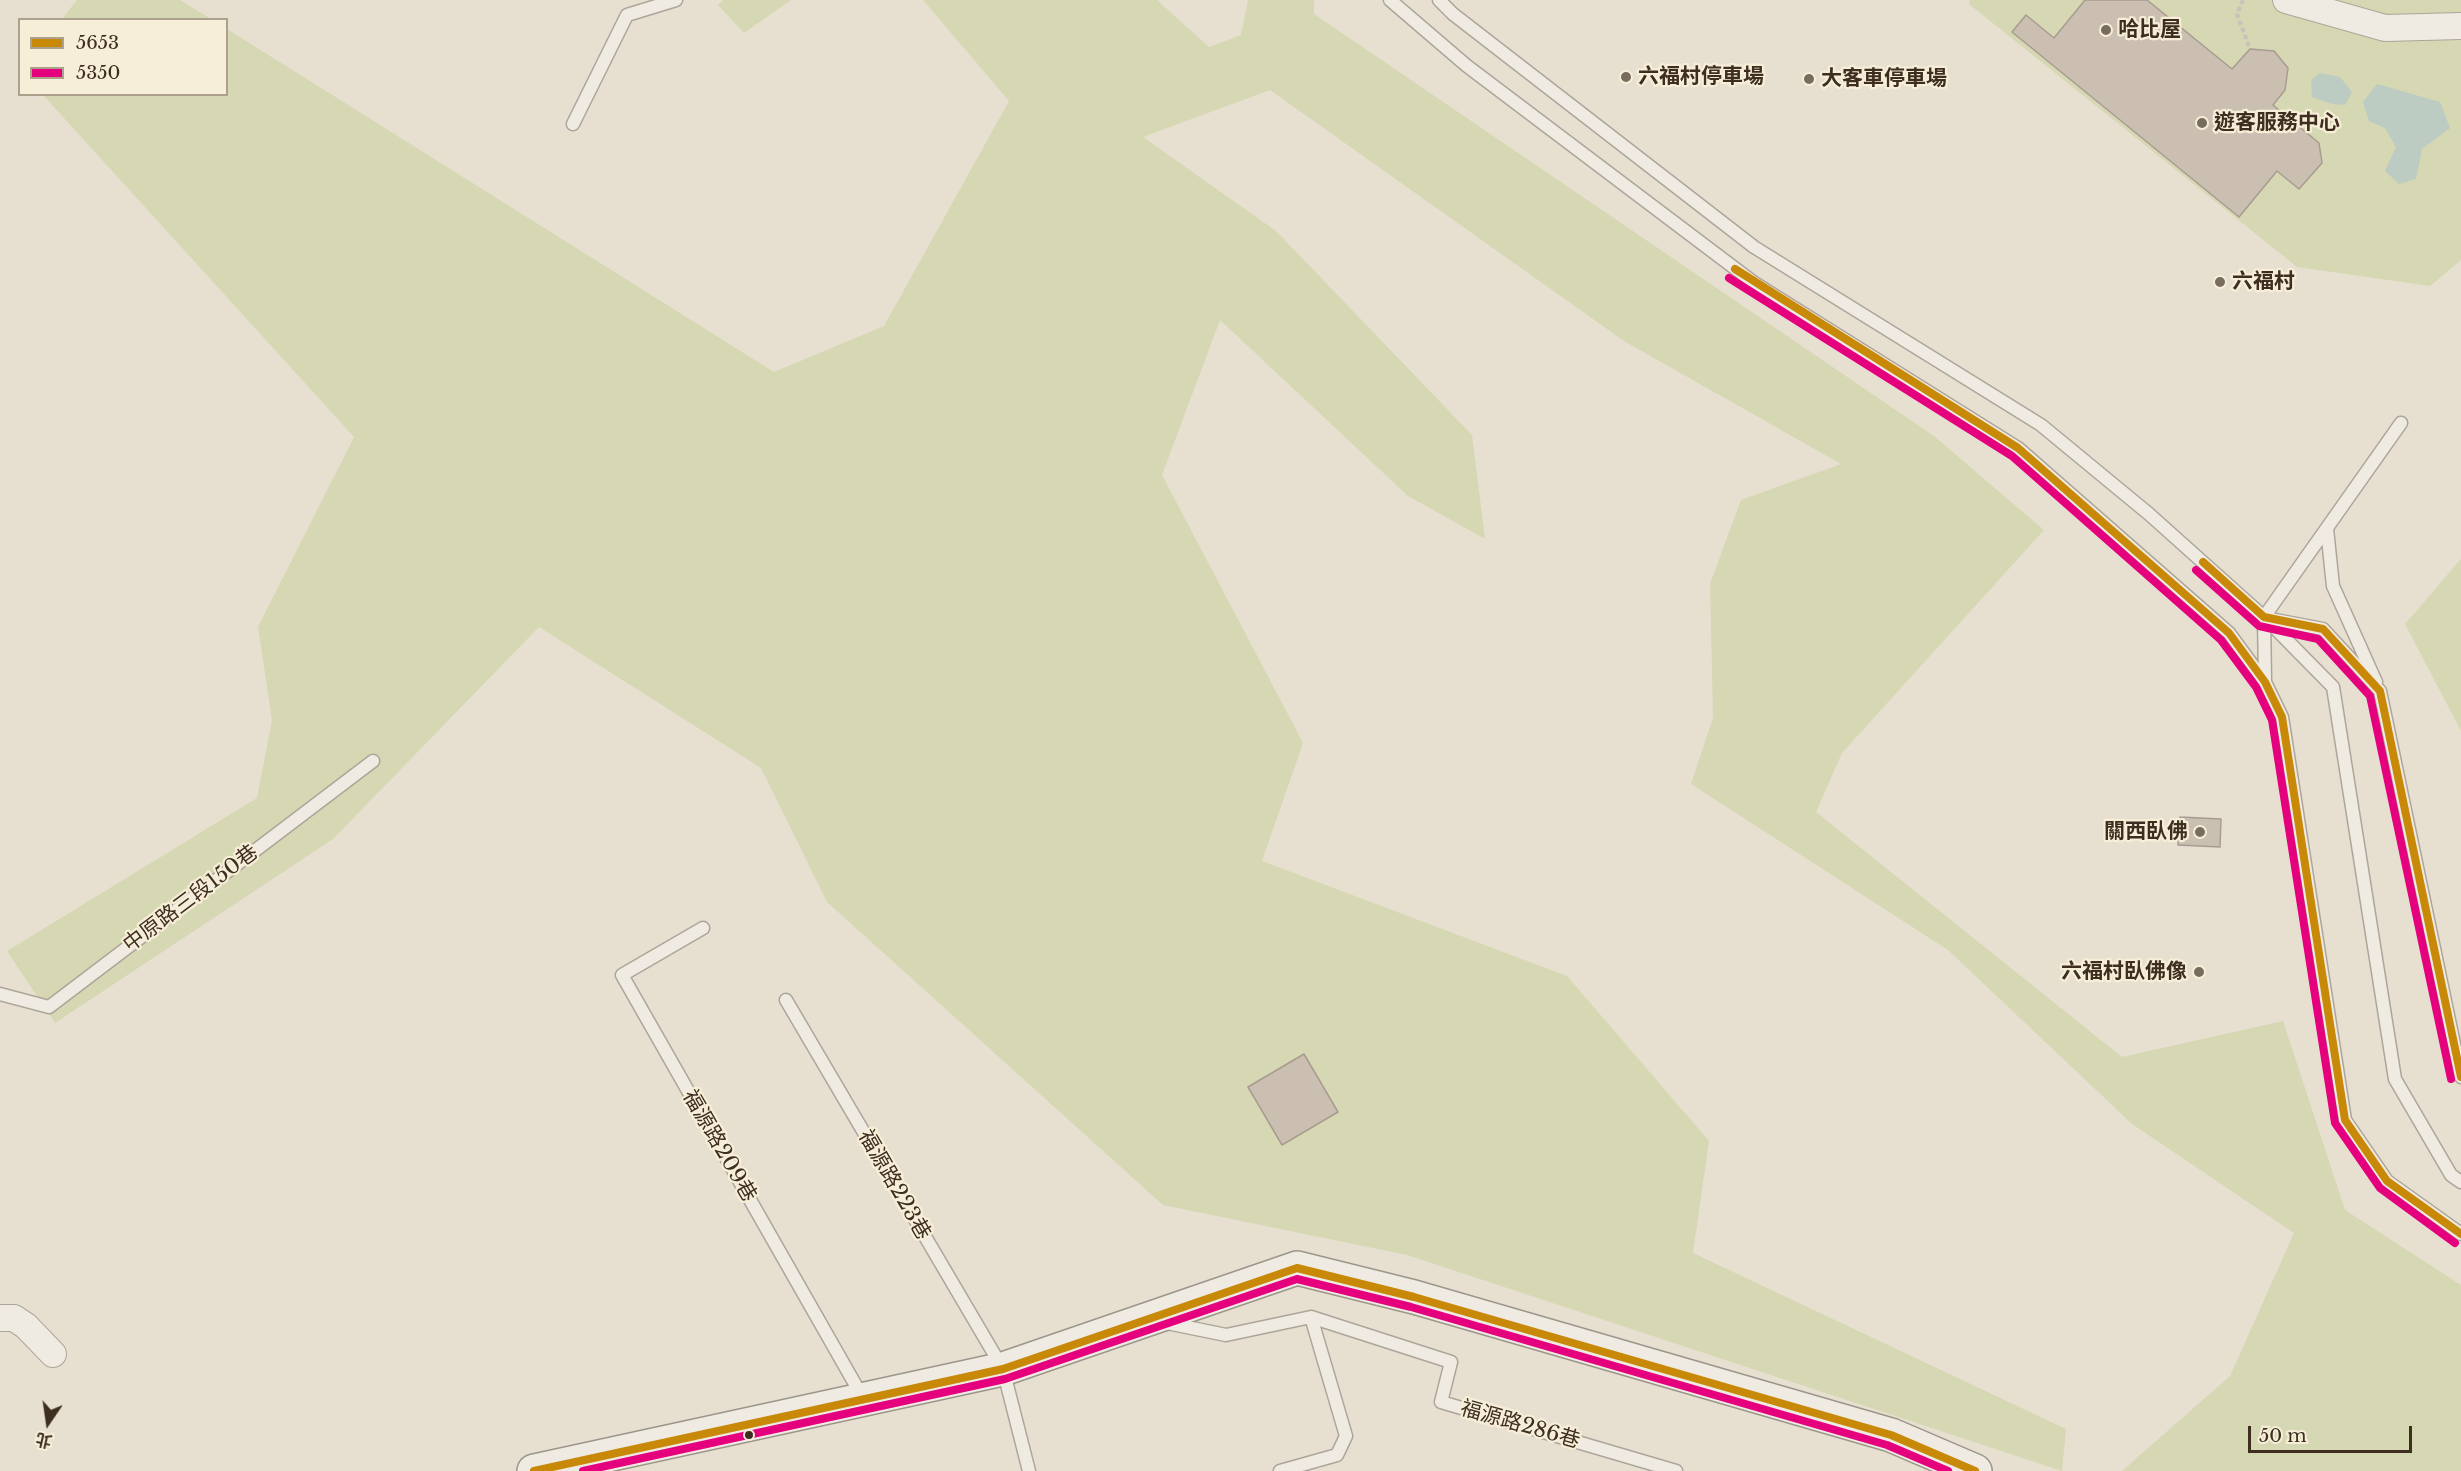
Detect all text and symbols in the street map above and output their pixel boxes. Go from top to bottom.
place label: 哈比屋 [2118,17,2181,43]
legend [18,18,228,96]
marker: 哈比屋 [2099,23,2113,37]
text: 5653 [76,32,119,54]
text: 5350 [76,62,120,84]
place label: 六福村停車場 [1638,64,1764,90]
place label: 大客車停車場 [1821,66,1947,92]
marker: 六福村停車場 [1619,70,1633,84]
marker: 大客車停車場 [1802,72,1816,86]
place label: 遊客服務中心 [2214,110,2340,136]
marker: 遊客服務中心 [2195,116,2209,130]
place label: 六福村 [2232,269,2295,295]
marker: 六福村 [2213,275,2227,289]
place label: 關西臥佛 [2104,819,2188,845]
marker: 關西臥佛 [2193,825,2207,839]
street label: 中原路三段150巷 [119,840,263,958]
place label: 六福村臥佛像 [2061,959,2187,985]
marker: 六福村臥佛像 [2192,965,2206,979]
street label: 福源路209巷 [677,1085,761,1207]
street label: 福源路223巷 [852,1126,936,1244]
north arrow [18,1393,78,1453]
street label: 福源路286巷 [1457,1396,1583,1454]
scale bar [2251,1414,2414,1452]
text: 50 m [2259,1425,2307,1447]
text: 北 [34,1429,54,1452]
unlabelled marker [743,1429,755,1441]

